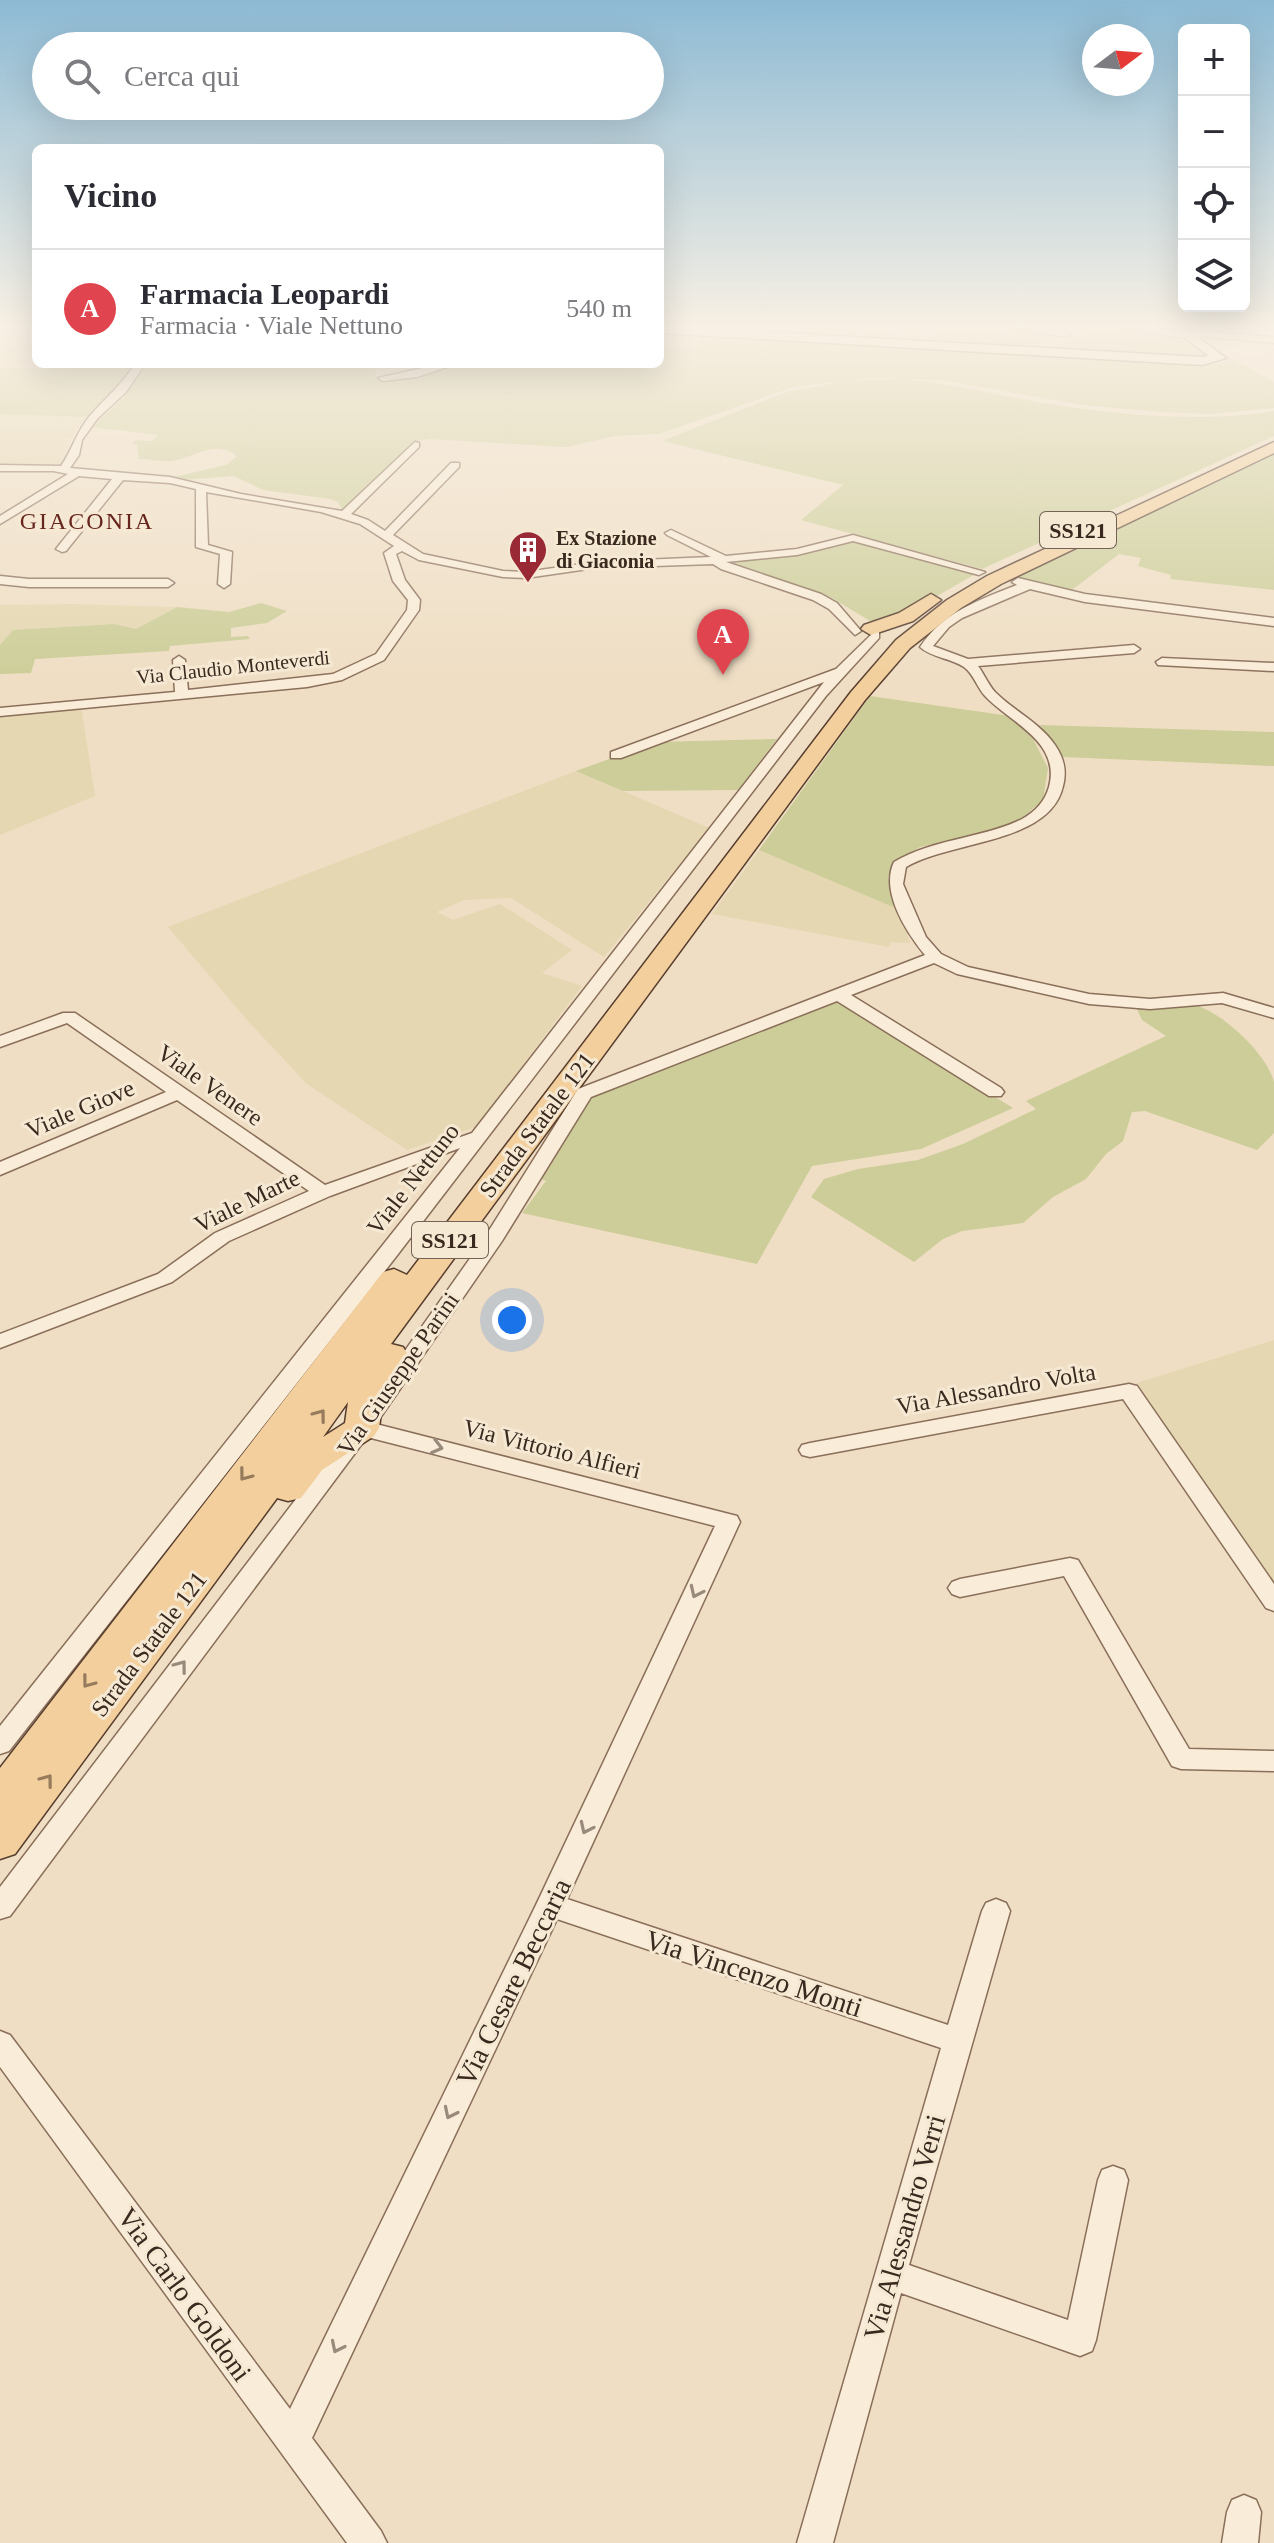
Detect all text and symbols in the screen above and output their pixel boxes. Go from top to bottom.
north arrow [1082,24,1154,96]
map controls [1178,24,1250,312]
button: + [1178,24,1250,96]
search box [32,32,664,120]
icon: search [60,54,104,98]
text: Cerca qui [124,59,240,92]
button: − [1178,96,1250,168]
button: locate [1178,168,1250,240]
text: Vicino [64,177,157,214]
button: layers [1178,240,1250,312]
text: Farmacia Leopardi [140,277,389,310]
text: A [81,294,99,323]
text: 540 m [566,294,632,323]
text: Farmacia · Viale Nettuno [140,311,403,340]
district label: GIACONIA [20,508,154,534]
road number: SS121 [1040,512,1116,548]
place label: Ex Stazione di Giaconia [556,527,657,572]
building icon: Ex Stazione di Giaconia [507,529,549,584]
pin: A [697,609,749,675]
street label: Via Claudio Monteverdi [135,646,331,688]
street label: Viale Venere [152,1039,268,1131]
street label: Strada Statale 121 [474,1047,600,1203]
street label: Viale Giove [22,1075,138,1143]
street label: Viale Nettuno [362,1118,464,1240]
street label: Viale Marte [190,1164,304,1238]
road number: SS121 [412,1222,488,1258]
street label: Via Giuseppe Parini [332,1287,464,1461]
your location [492,1300,532,1340]
street label: Via Alessandro Volta [894,1359,1098,1419]
one-way arrow [311,1409,325,1424]
street label: Via Vittorio Alfieri [461,1414,644,1484]
one-way arrow [430,1437,444,1454]
one-way arrow [241,1466,255,1481]
street label: Strada Statale 121 [86,1566,212,1722]
one-way arrow [690,1584,706,1599]
one-way arrow [171,1660,185,1675]
one-way arrow [84,1673,98,1688]
one-way arrow [37,1774,51,1789]
one-way arrow [580,1820,596,1834]
street label: Via Cesare Beccaria [450,1873,577,2091]
street label: Via Vincenzo Monti [641,1924,866,2023]
one-way arrow [444,2105,460,2119]
street label: Via Alessandro Verri [858,2111,952,2343]
street label: Via Carlo Goldoni [111,2202,258,2387]
one-way arrow [331,2339,347,2354]

